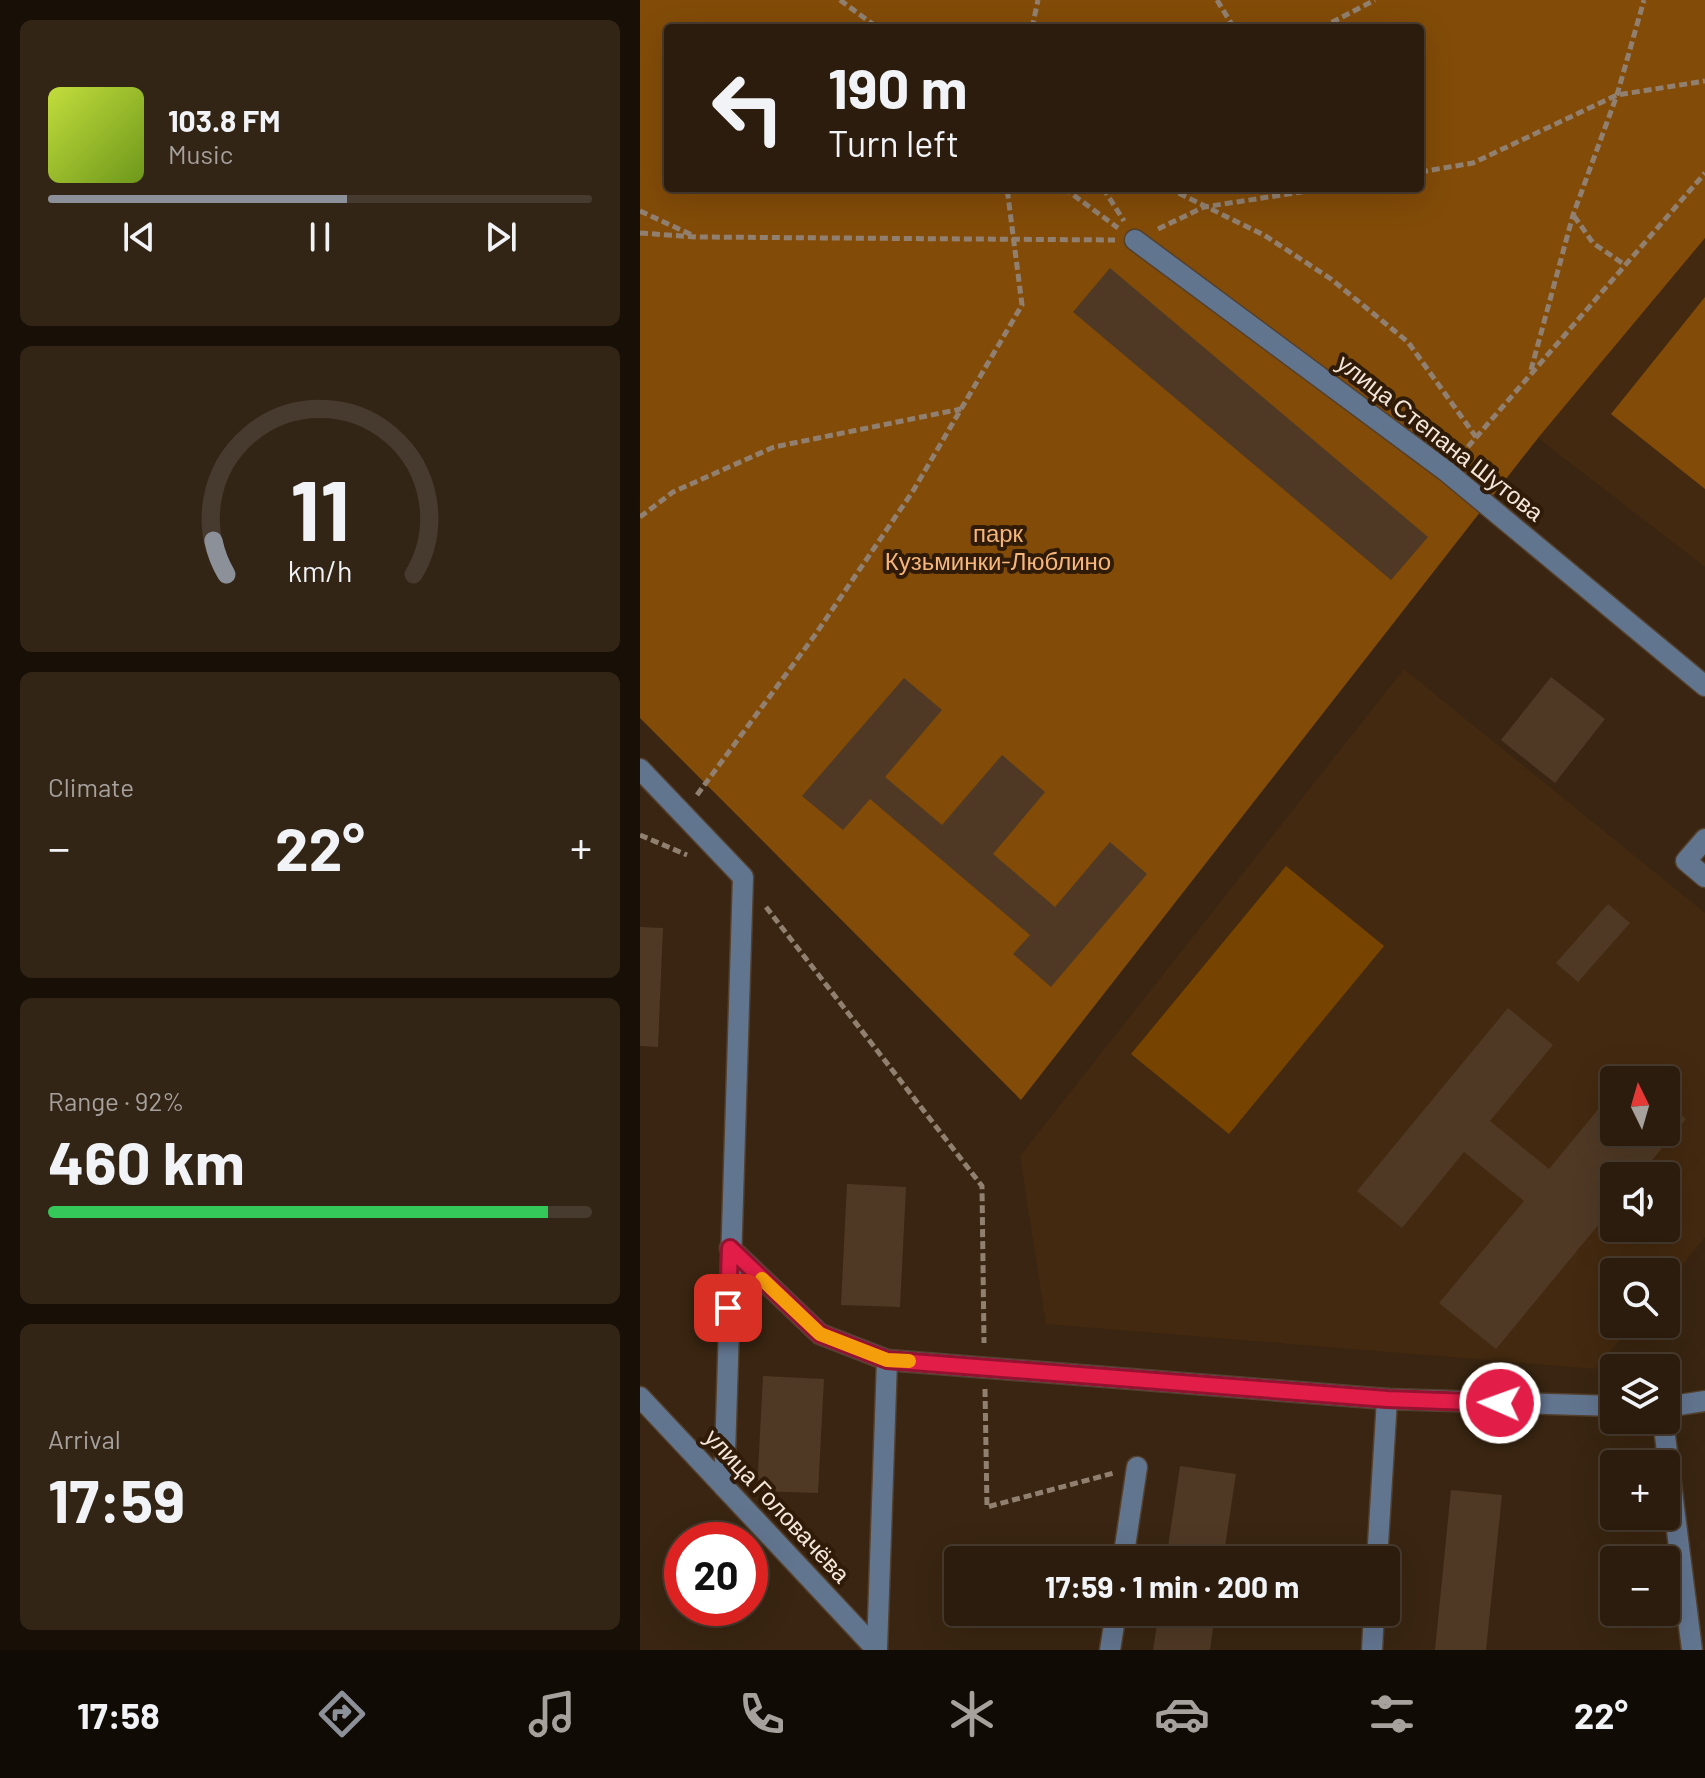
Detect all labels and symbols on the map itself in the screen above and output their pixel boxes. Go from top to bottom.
street label: улица Степана Шутова [1332,347,1550,527]
park label: парк Кузьминки-Люблино [885,518,1111,575]
north arrow [1600,1066,1680,1146]
pin [694,1274,762,1342]
position arrow [1458,1361,1542,1445]
street label: улица Головачёва [699,1422,857,1588]
speed limit sign: 20 [664,1522,768,1626]

